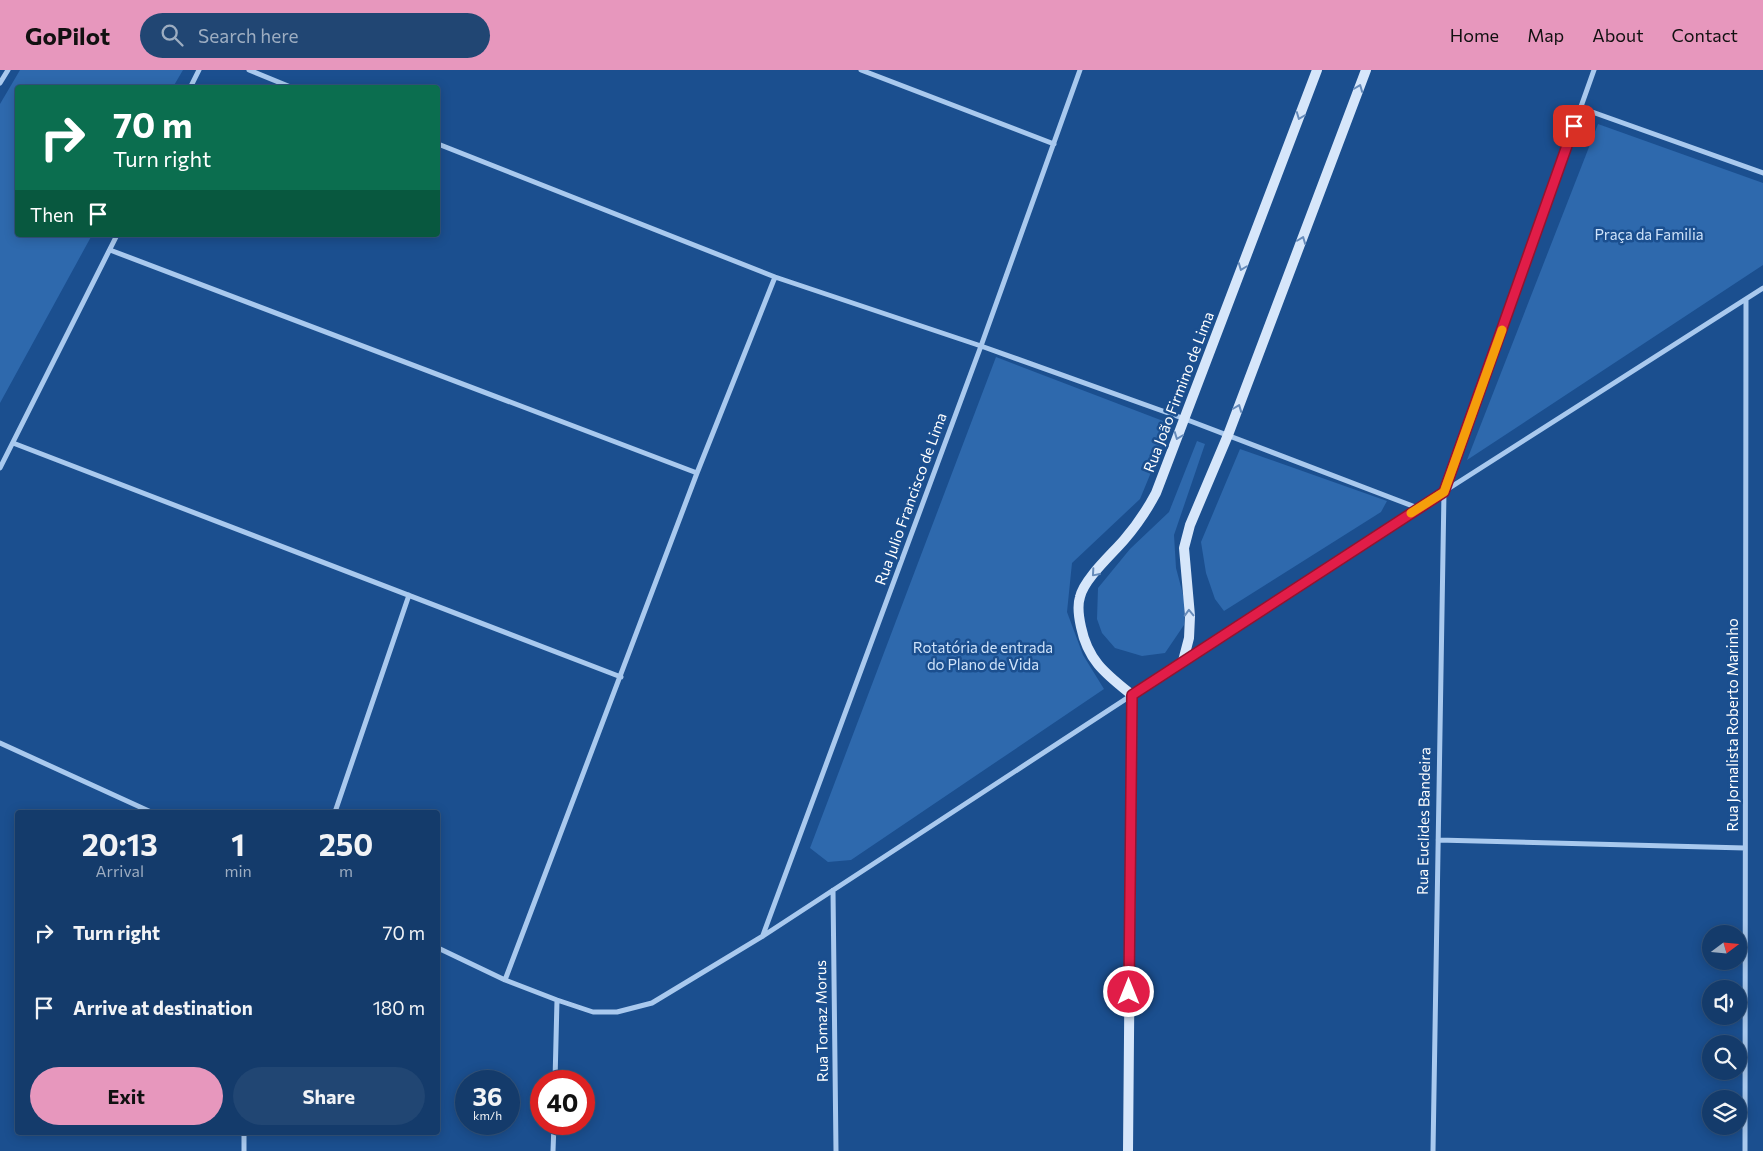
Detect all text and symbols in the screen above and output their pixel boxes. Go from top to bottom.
search box [140,13,490,58]
text: GoPilot [25,21,110,50]
icon: search [158,21,186,49]
text: Search here [198,24,299,47]
text: Home [1450,24,1499,46]
text: Map [1527,24,1564,46]
text: About [1592,24,1644,46]
text: Contact [1672,24,1738,46]
one-way arrow [1353,84,1363,93]
text: 70 m [113,102,193,145]
icon: right [30,105,95,170]
pin [1553,105,1595,147]
one-way arrow [1296,111,1306,119]
icon: arrive [1560,112,1588,140]
text: Turn right [113,145,211,172]
icon: arrive [84,200,112,228]
text: Then [30,203,74,226]
park label: Praça da Familia [1594,225,1704,243]
one-way arrow [1295,236,1306,245]
one-way arrow [1238,263,1248,271]
street label: Rua João Firmino de Lima [1139,309,1217,475]
one-way arrow [1232,405,1242,413]
street label: Rua Julio Francisco de Lima [870,410,950,587]
one-way arrow [1174,431,1184,440]
one-way arrow [1091,567,1100,576]
one-way arrow [1184,609,1195,617]
street label: Rua Jornalista Roberto Marinho [1723,618,1741,832]
park label: Rotatória de entrada do Plano de Vida [913,638,1053,673]
street label: Rua Euclides Bandeira [1413,747,1433,895]
text: 20:13 [82,825,158,862]
text: 1 [231,825,245,862]
text: 250 [319,825,373,862]
text: Arrival [96,861,144,880]
text: min [225,861,252,880]
text: m [339,861,353,880]
icon: right [30,919,58,947]
text: Turn right [73,921,160,944]
text: 70 m [382,921,425,944]
north arrow [1702,925,1748,970]
map controls [1702,925,1747,1135]
street label: Rua Tomaz Morus [811,960,831,1082]
position arrow [1102,965,1154,1017]
button: sound [1702,980,1747,1025]
icon: arrive [30,994,58,1022]
text: Arrive at destination [73,996,253,1019]
text: 180 m [373,996,425,1019]
button: search [1702,1035,1747,1080]
button: Exit [30,1067,223,1125]
button: Share [233,1067,425,1125]
speed limit sign: 40 [530,1070,595,1135]
text: 36 [473,1081,503,1111]
button: layers [1702,1090,1747,1135]
text: km/h [473,1108,502,1122]

